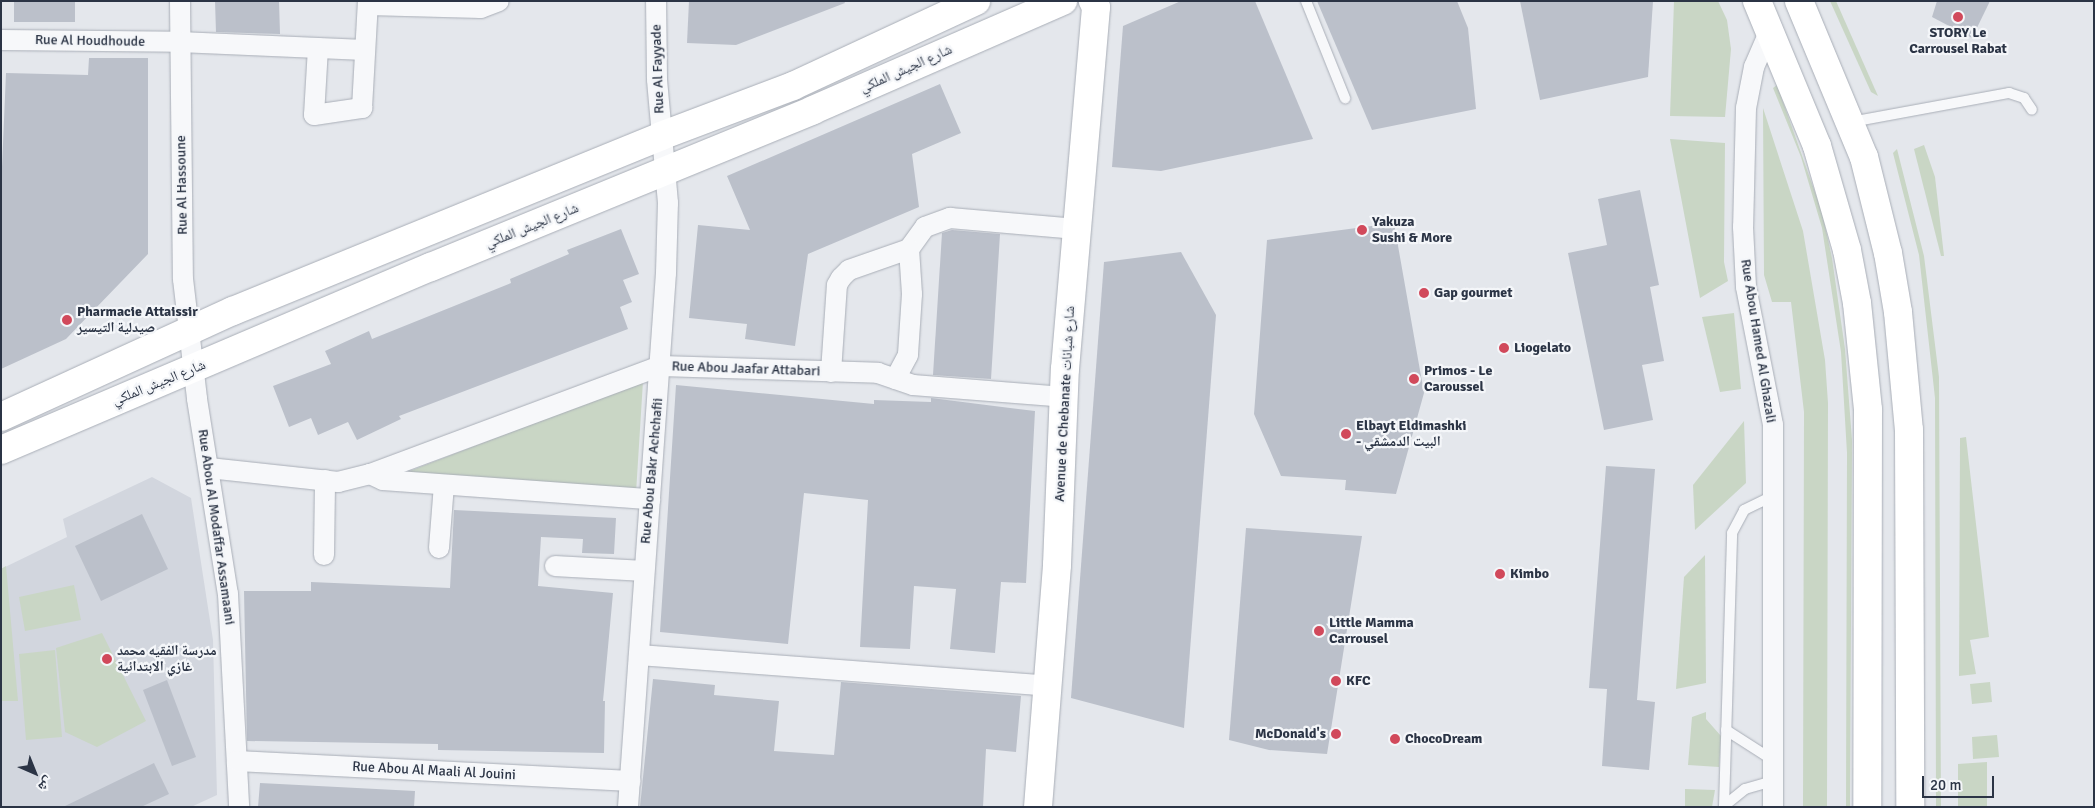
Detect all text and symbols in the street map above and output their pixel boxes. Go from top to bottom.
marker: STORY Le Carrousel Rabat [1952,11,1964,23]
street label: Rue Al Fayyade [648,24,668,114]
place label: STORY Le Carrousel Rabat [1909,25,2007,58]
street label: Rue Al Houdhoude [35,32,145,50]
street label: شارع الجيش الملكي [857,41,955,97]
street label: Rue Al Hassoune [173,135,191,235]
street label: شارع الجيش الملكي [483,200,581,252]
place label: Yakuza Sushi & More [1372,214,1452,246]
marker: Yakuza Sushi & More [1356,224,1368,236]
street label: Rue Abou Hamed Al Ghazali [1737,258,1779,424]
place label: Gap gourmet [1434,285,1513,301]
marker: Gap gourmet [1418,287,1430,299]
place label: Pharmacie Attaissir صيدلية التيسير [77,304,198,336]
street label: Avenue de Chebanate شارع شبانات [1051,306,1079,502]
marker: Pharmacie Attaissir صيدلية التيسير [61,314,73,326]
place label: Liogelato [1514,340,1571,356]
marker: Liogelato [1498,342,1510,354]
street label: شارع الجيش الملكي [110,357,208,409]
street label: Rue Abou Jaafar Attabari [671,358,821,380]
place label: Primos - Le Caroussel [1424,363,1492,396]
marker: Primos - Le Caroussel [1408,373,1420,385]
street label: Rue Abou Bakr Achchafii [637,397,667,545]
place label: Elbayt Eldimashki - البيت الدمشقي [1356,418,1466,451]
street label: Rue Abou Al Modaffar Assamaani [194,428,238,626]
marker: Elbayt Eldimashki - البيت الدمشقي [1340,428,1352,440]
place label: Kimbo [1510,566,1549,582]
marker: Kimbo [1494,568,1506,580]
place label: Little Mamma Carrousel [1329,615,1414,648]
marker: Little Mamma Carrousel [1313,625,1325,637]
place label: مدرسة الفقيه محمد غازي الابتدائية [117,643,217,676]
marker: مدرسة الفقيه محمد غازي الابتدائية [101,653,113,665]
place label: KFC [1346,673,1371,689]
marker: KFC [1330,675,1342,687]
place label: McDonald's [1255,726,1326,742]
marker: McDonald's [1330,728,1342,740]
place label: ChocoDream [1405,731,1482,747]
marker: ChocoDream [1389,733,1401,745]
north arrow [10,748,60,798]
street label: Rue Abou Al Maali Al Jouini [352,758,516,784]
scale bar [1925,766,1998,798]
text: ش [35,773,57,795]
text: 20 m [1930,776,1961,794]

